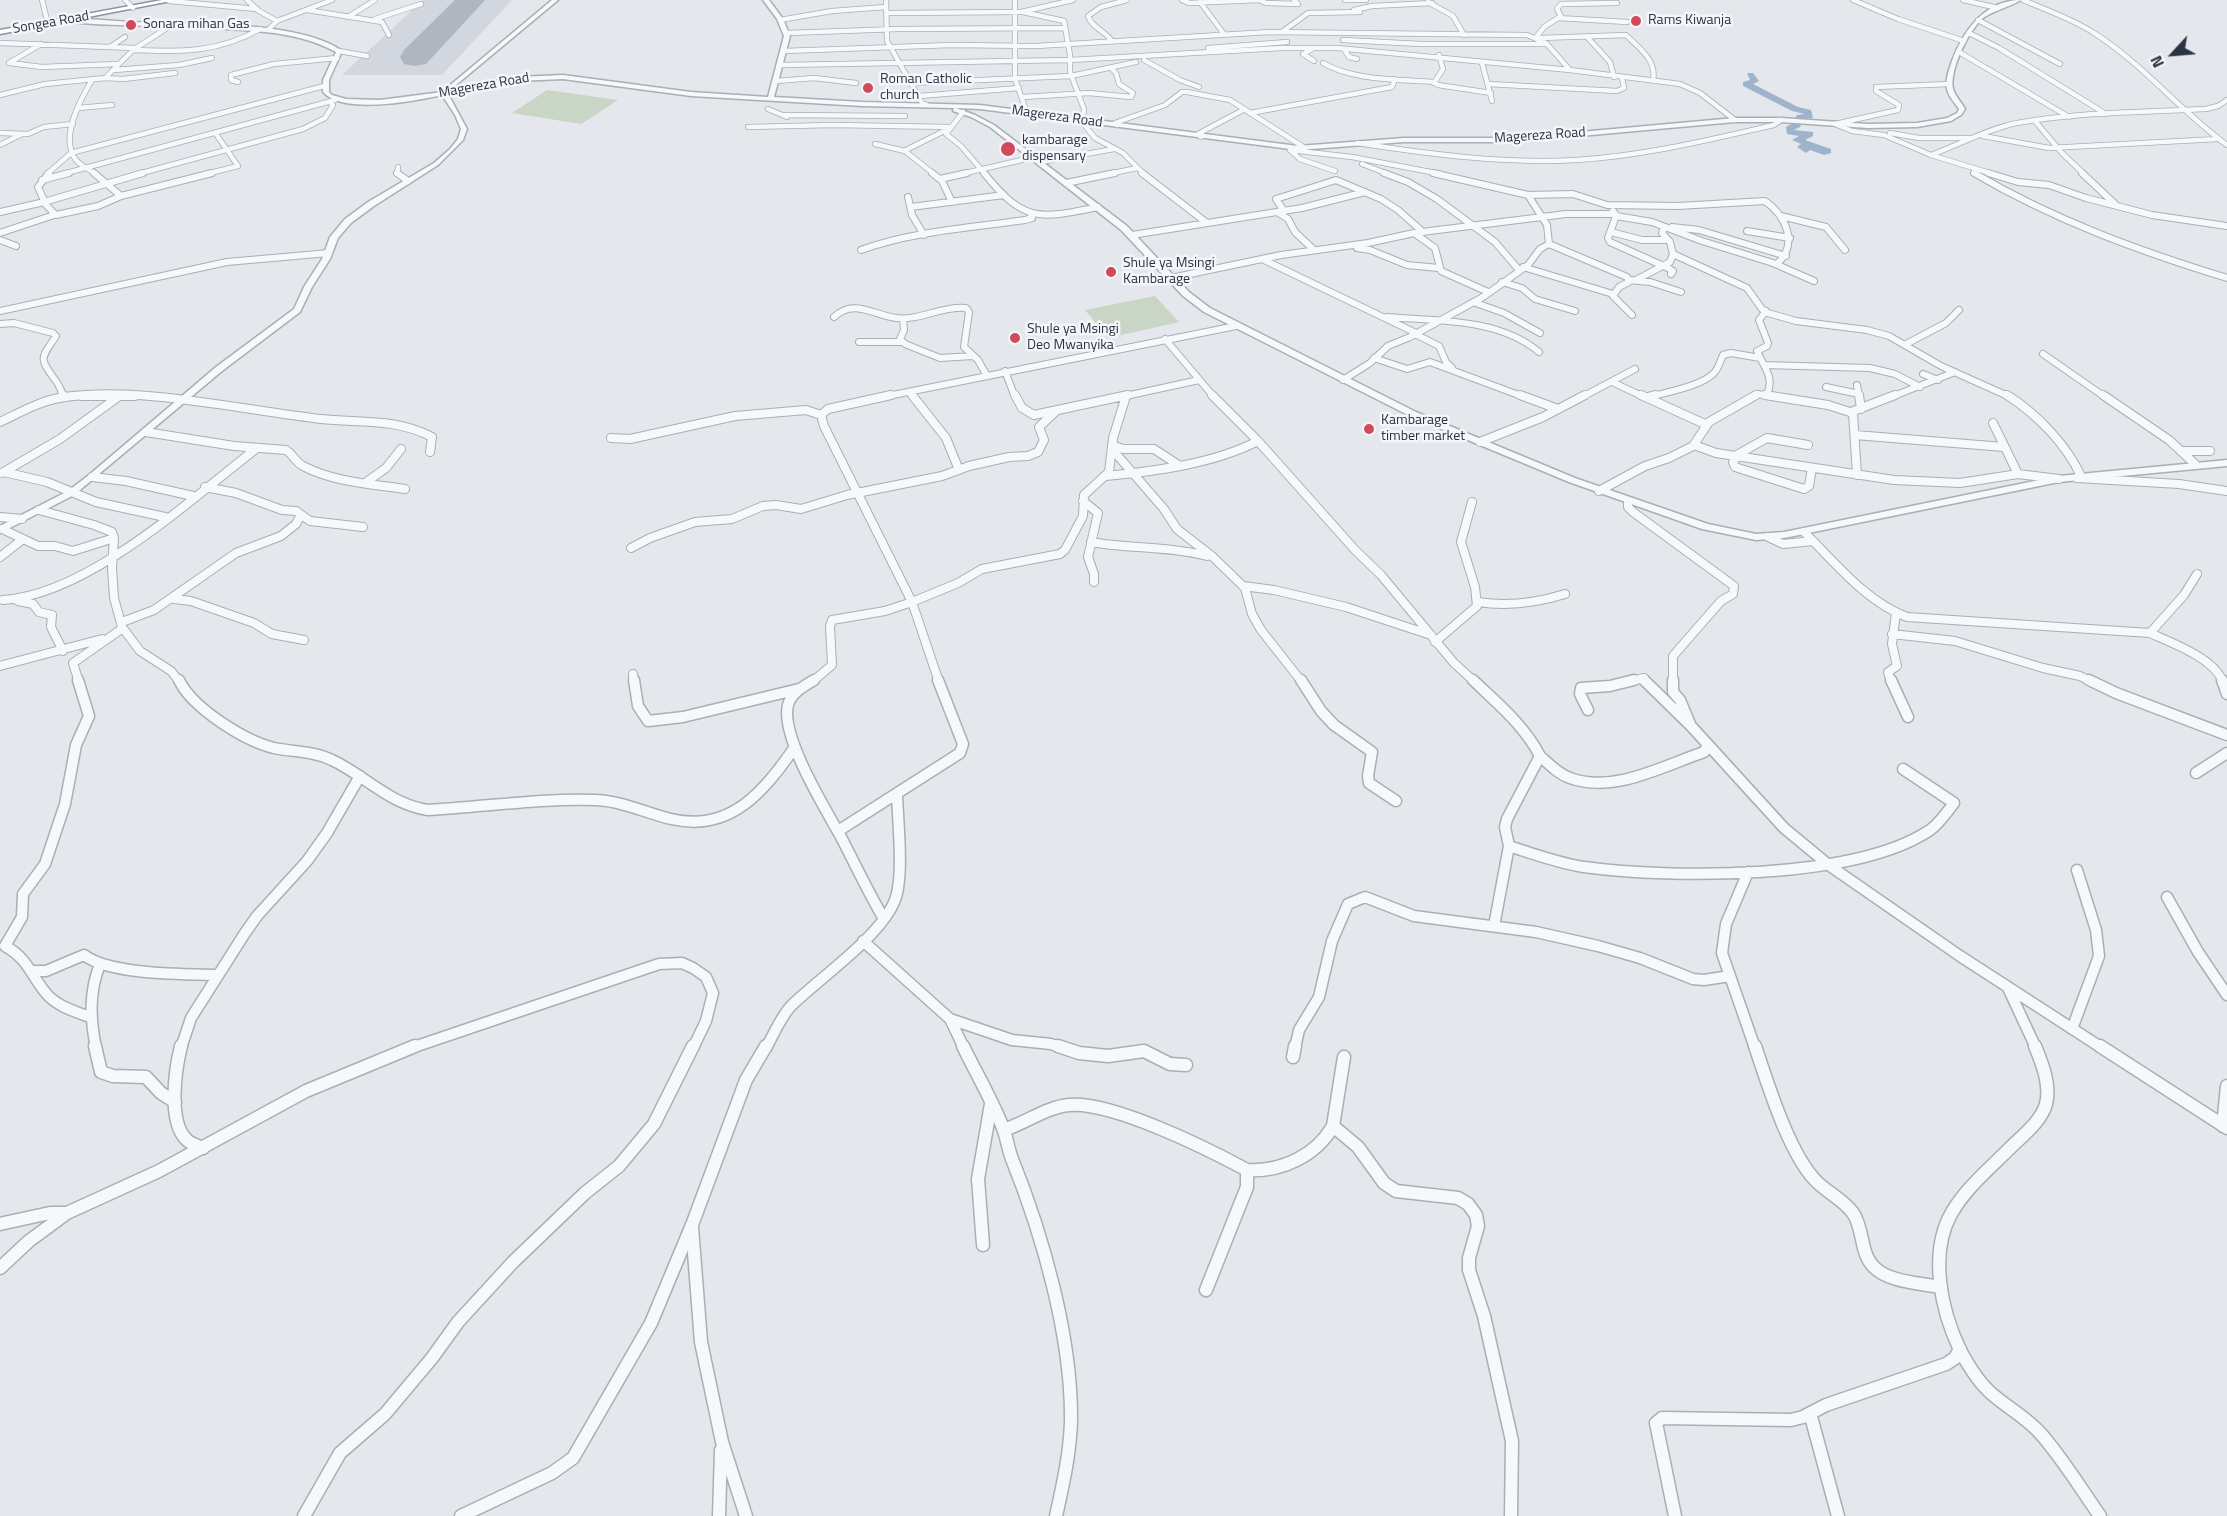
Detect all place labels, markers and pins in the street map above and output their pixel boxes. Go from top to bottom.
place label: Rams Kiwanja [1648,13,1731,29]
marker: Rams Kiwanja [1629,14,1643,28]
place label: Sonara mihan Gas [143,17,249,33]
marker: Sonara mihan Gas [124,18,138,32]
place label: Roman Catholic church [880,72,972,104]
marker: Roman Catholic church [861,81,875,95]
place label: kambarage dispensary [1022,133,1088,166]
marker: kambarage dispensary [999,140,1017,158]
place label: Shule ya Msingi Kambarage [1123,256,1215,288]
marker: Shule ya Msingi Kambarage [1104,265,1118,279]
place label: Shule ya Msingi Deo Mwanyika [1027,322,1119,354]
marker: Shule ya Msingi Deo Mwanyika [1008,331,1022,345]
place label: Kambarage timber market [1381,413,1465,446]
marker: Kambarage timber market [1362,422,1376,436]

